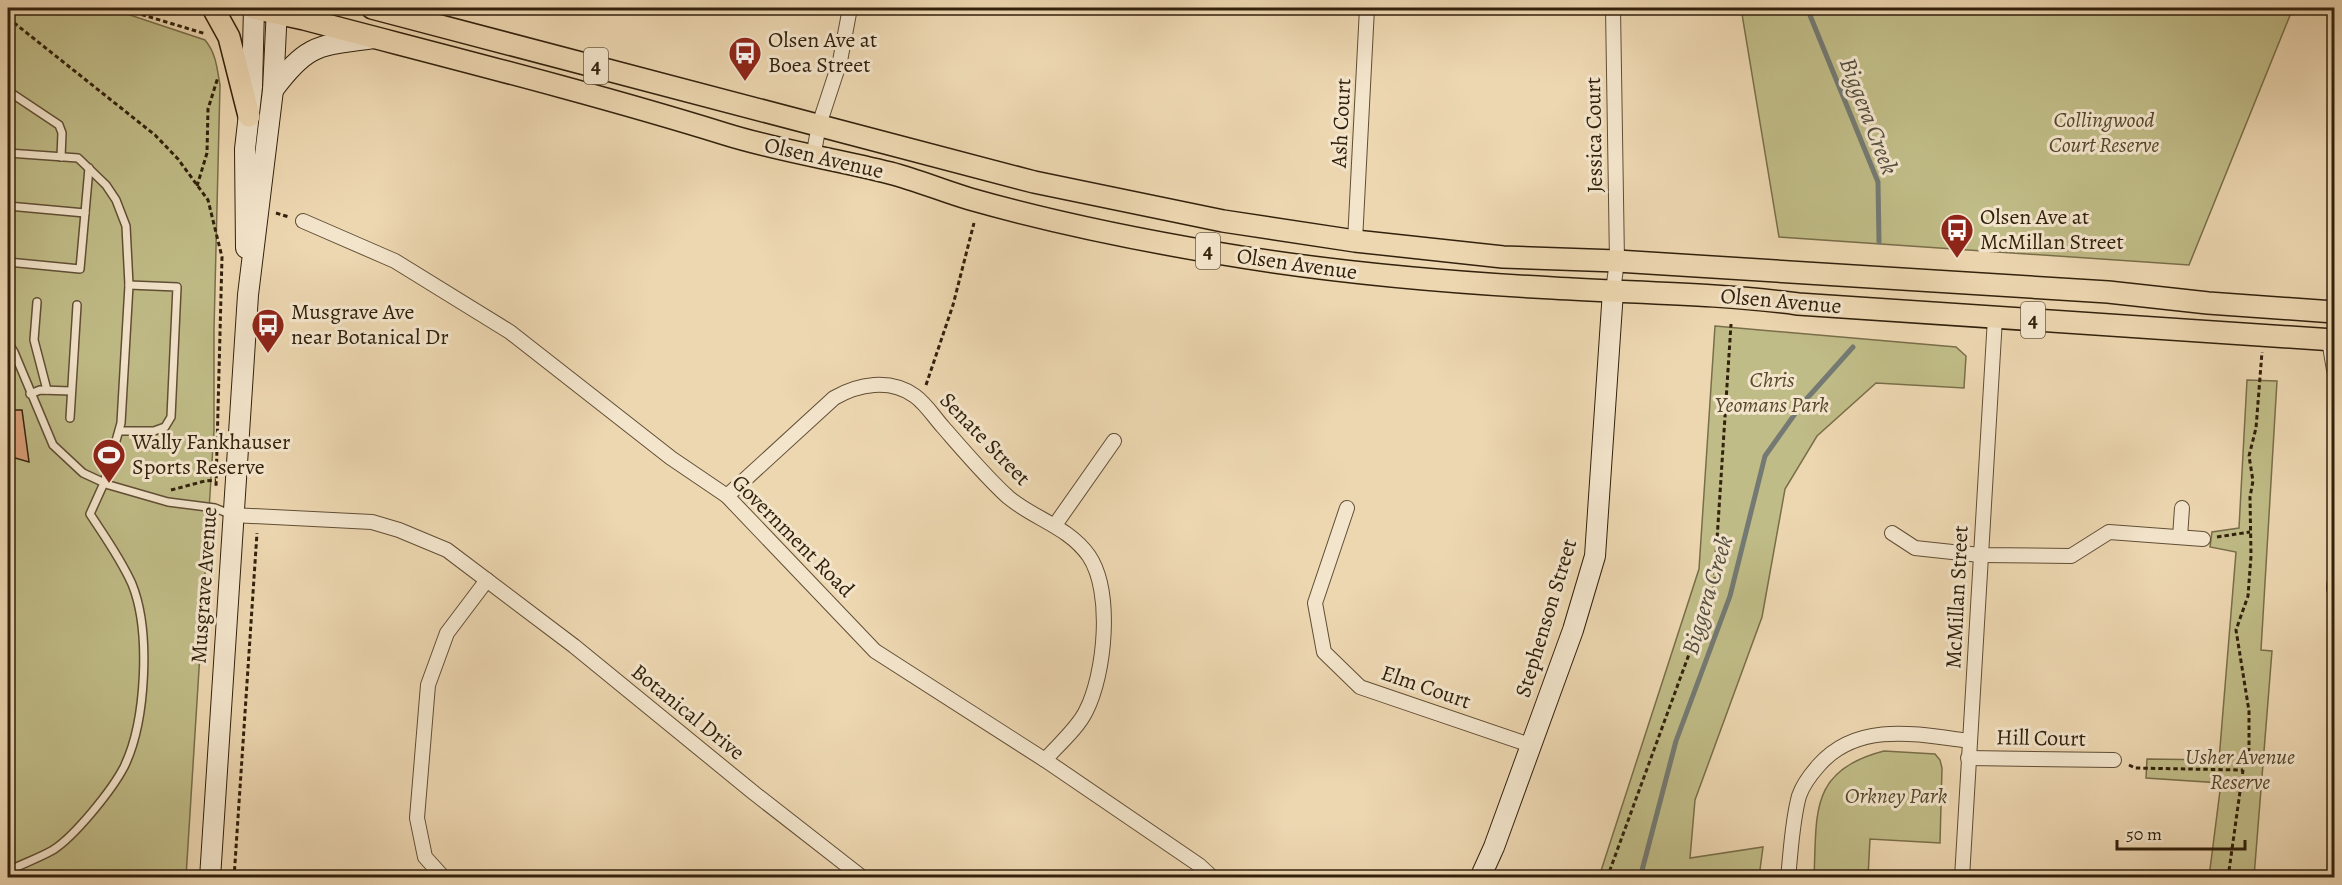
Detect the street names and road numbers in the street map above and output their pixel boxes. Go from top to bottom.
road number: 4 [584,48,608,84]
street label: Ash Court [1324,77,1358,170]
street label: Jessica Court [1578,77,1610,193]
street label: Olsen Avenue [762,130,886,186]
road number: 4 [1196,233,1220,269]
street label: Olsen Avenue [1235,241,1359,287]
street label: Olsen Avenue [1719,281,1843,321]
road number: 4 [2021,302,2045,338]
street label: Senate Street [933,386,1037,492]
street label: Government Road [725,468,861,604]
street label: Musgrave Avenue [184,506,224,664]
street label: McMillan Street [1938,524,1976,670]
street label: Stephenson Street [1508,535,1584,701]
street label: Botanical Drive [625,657,751,767]
street label: Elm Court [1377,658,1475,716]
street label: Hill Court [1996,722,2086,754]

